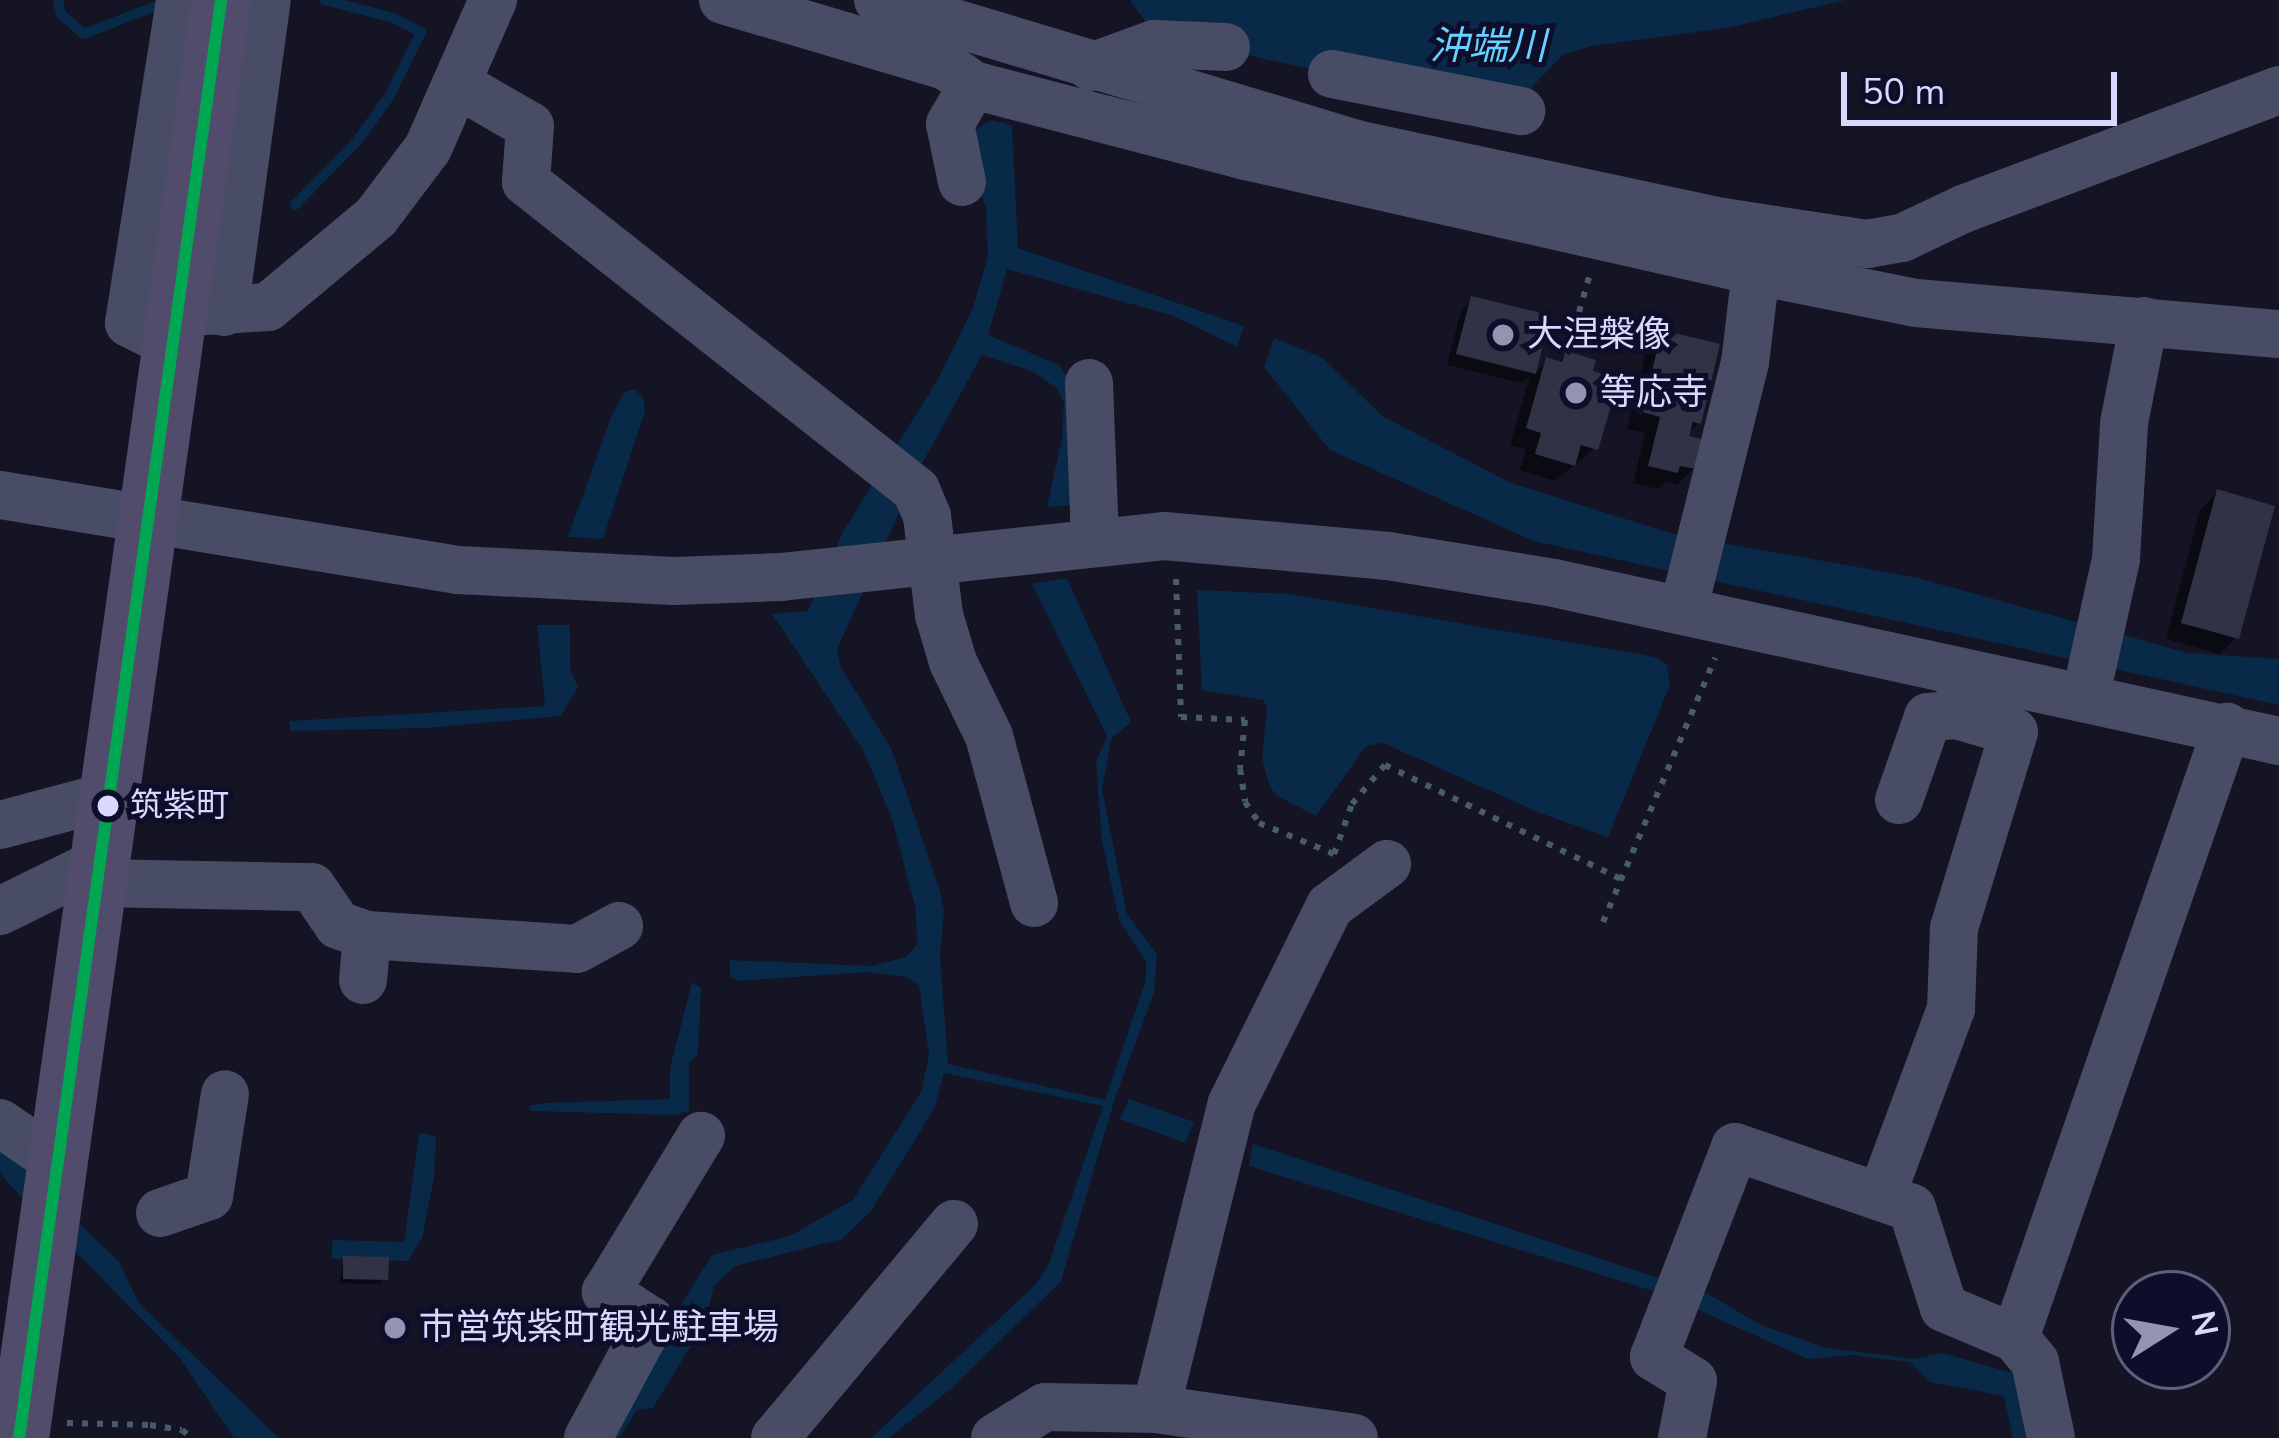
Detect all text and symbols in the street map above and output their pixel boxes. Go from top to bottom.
water label: 沖端川 [1430,24,1546,70]
scale bar [1847,48,2123,122]
text: 50 m [1862,68,1945,117]
place label: 大涅槃像 [1527,313,1671,357]
marker: 大涅槃像 [1490,322,1516,348]
place label: 等応寺 [1600,371,1708,415]
marker: 等応寺 [1563,380,1589,406]
place label: 筑紫町 [130,786,229,826]
marker: 筑紫町 [97,795,119,817]
north arrow [2111,1270,2231,1390]
place label: 市営筑紫町観光駐車場 [419,1306,779,1350]
text: N [2179,1307,2228,1340]
marker: 市営筑紫町観光駐車場 [382,1315,408,1341]

